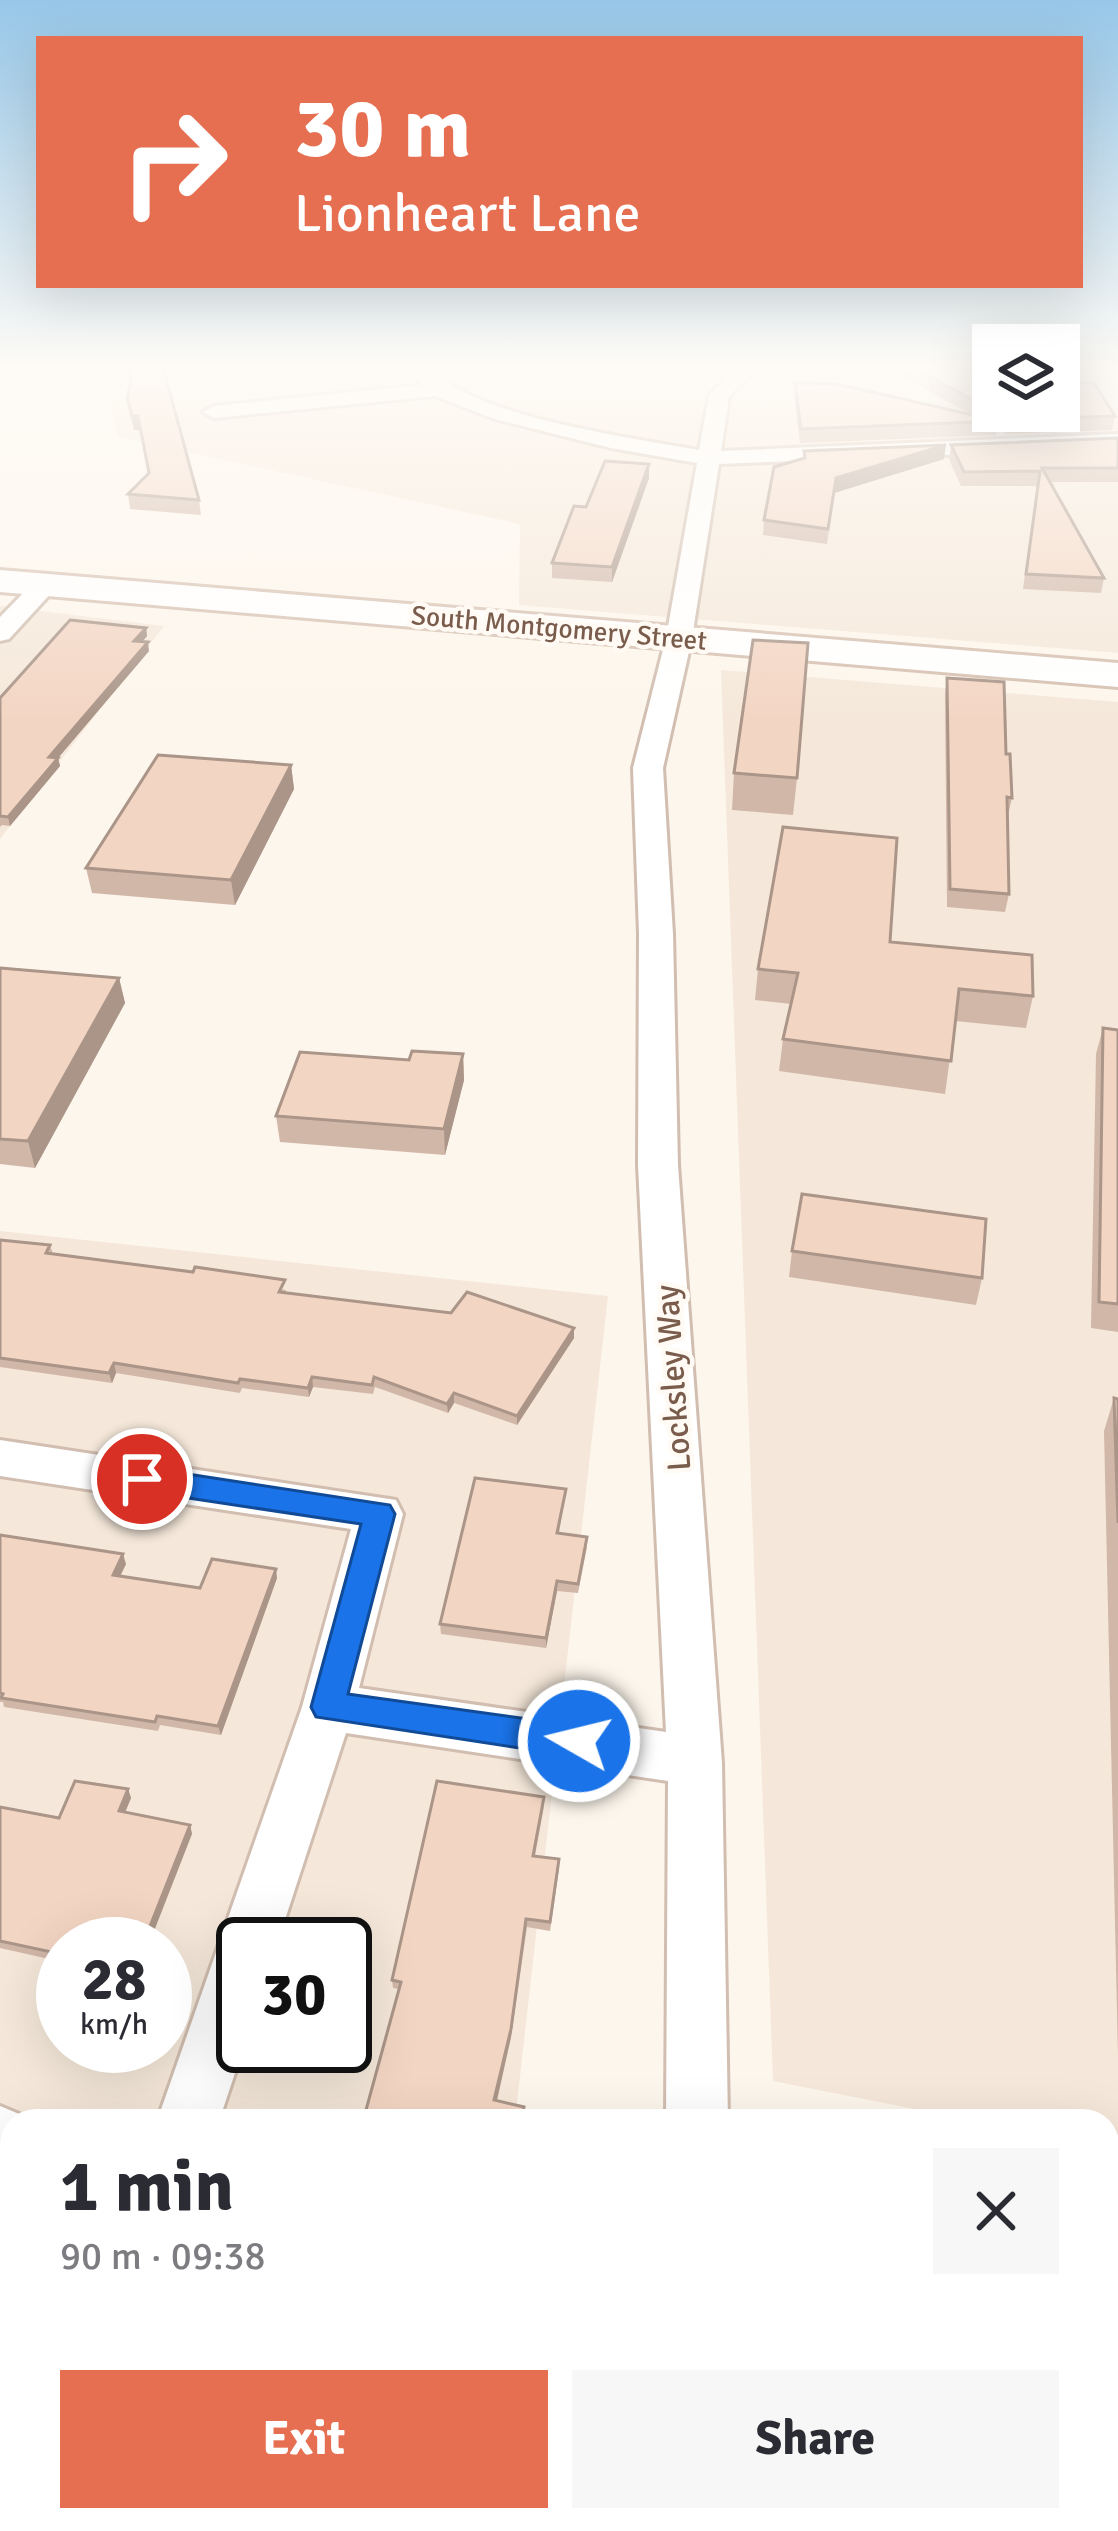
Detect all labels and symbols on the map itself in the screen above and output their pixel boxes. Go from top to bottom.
street label: South Montgomery Street [410,599,708,658]
street label: Locksley Way [646,1283,700,1473]
pin [91,1428,193,1530]
position arrow [516,1678,642,1804]
speed limit sign: 30 [216,1917,372,2073]

